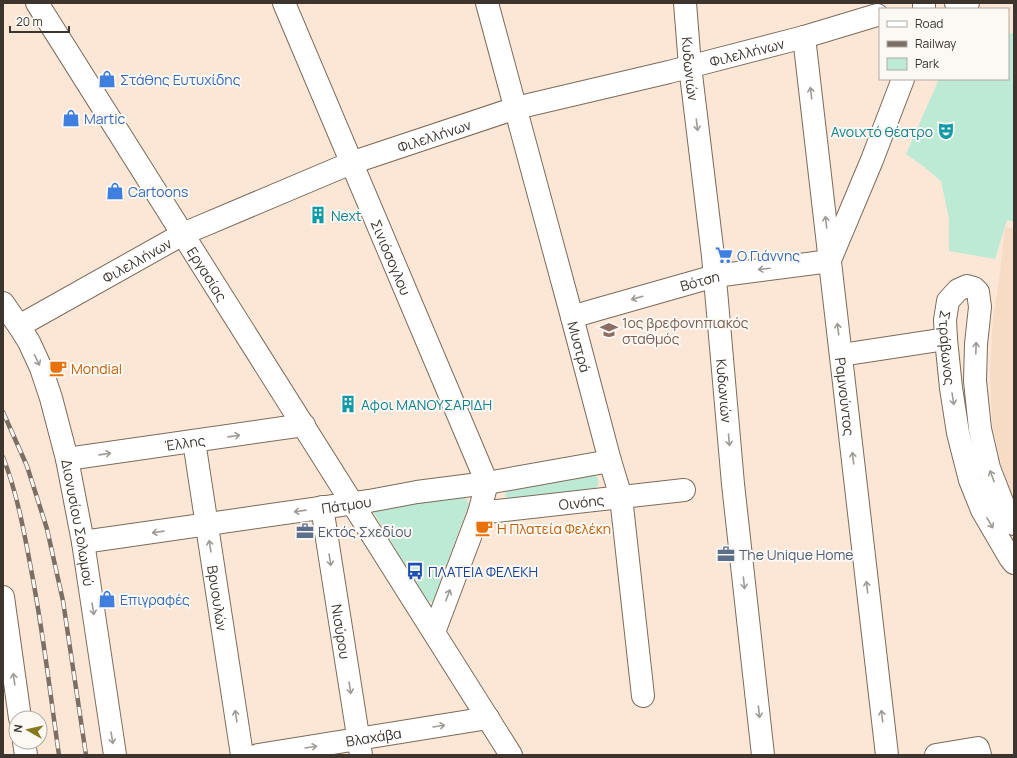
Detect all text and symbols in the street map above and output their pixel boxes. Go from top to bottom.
scale bar [10,8,69,34]
legend [879,8,1009,80]
text: 20 m [16,13,43,30]
text: Road [915,15,943,32]
street label: Φιλελλήνων [707,33,786,71]
text: Railway [915,35,957,52]
street label: Κυδωνιών [678,36,704,102]
text: Park [915,55,940,72]
shop icon: Στάθης Ευτυχίδης [97,69,117,89]
place label: Στάθης Ευτυχίδης [120,70,241,89]
one-way arrow [807,87,815,100]
shop icon: Martic [61,108,81,128]
place label: Martic [84,109,125,128]
street label: Φιλελλήνων [395,114,473,156]
one-way arrow [694,118,701,131]
theatre icon: Ανοιχτό θέατρο [936,121,956,141]
place label: Ανοιχτό θέατρο [831,122,933,141]
shop icon: Cartoons [105,181,125,201]
place label: Cartoons [128,182,188,201]
building icon: Next [308,205,328,225]
place label: Next [331,206,362,225]
street label: Σινιόσογλου [367,216,416,298]
one-way arrow [822,216,829,229]
street label: Φιλελλήνων [99,233,175,287]
street label: Εργασίας [183,243,232,305]
supermarket icon: Ο Γιάννης [714,245,734,265]
place label: Ο Γιάννης [737,246,800,265]
street label: Βότση [678,266,721,295]
one-way arrow [758,266,771,273]
one-way arrow [631,295,644,302]
street label: Στράβωνος [936,309,960,386]
place label: 1ος βρεφονηπιακός σταθμός [622,313,749,348]
street label: Μυστρά [564,319,596,374]
school or university icon: 1ος βρεφονηπιακός σταθμός [599,320,619,340]
one-way arrow [834,323,842,336]
one-way arrow [973,342,980,355]
one-way arrow [34,354,41,366]
street label: Ραμνούντος [832,356,860,437]
cafe icon: Mondial [48,358,68,378]
street label: Κυδωνιών [713,358,737,424]
place label: Mondial [71,359,122,378]
one-way arrow [949,392,957,405]
building icon: Αφοι ΜΑΝΟΥΣΑΡΙΔΗ [338,394,358,414]
place label: Αφοι ΜΑΝΟΥΣΑΡΙΔΗ [361,395,492,414]
street label: Έλλης [163,430,207,454]
one-way arrow [227,432,240,440]
one-way arrow [726,433,733,446]
one-way arrow [98,450,111,458]
one-way arrow [849,452,856,465]
street label: Διονυσίου Σολωμού [58,458,99,587]
one-way arrow [988,471,996,483]
street label: Οινόης [558,490,605,514]
street label: Πάτμου [320,491,373,517]
one-way arrow [294,507,307,515]
one-way arrow [986,517,994,529]
cafe icon: Η Πλατεία Φελέκη [474,518,494,538]
place label: Η Πλατεία Φελέκη [497,519,611,538]
office icon: Εκτός Σχεδίου [295,521,315,541]
place label: Εκτός Σχεδίου [318,522,412,541]
one-way arrow [152,528,165,536]
one-way arrow [206,540,214,553]
office icon: The Unique Home [716,544,736,564]
place label: The Unique Home [739,545,854,564]
one-way arrow [326,553,334,566]
bus stop icon: ΠΛΑΤΕΙΑ ΦΕΛΕΚΗ [405,561,425,581]
place label: ΠΛΑΤΕΙΑ ΦΕΛΕΚΗ [428,562,538,581]
street label: Βρυουλών [204,564,232,632]
one-way arrow [740,576,748,589]
one-way arrow [864,581,871,594]
shop icon: Επιγραφές [97,589,117,609]
place label: Επιγραφές [120,590,190,609]
one-way arrow [444,590,452,602]
one-way arrow [89,602,97,615]
street label: Νισύρου [328,603,355,660]
one-way arrow [10,673,18,686]
one-way arrow [346,681,354,694]
one-way arrow [755,706,762,719]
north arrow [8,710,48,750]
one-way arrow [232,710,240,723]
one-way arrow [878,710,886,723]
one-way arrow [432,722,445,730]
text: N [10,723,26,733]
street label: Βλαχάβα [344,723,403,750]
one-way arrow [108,731,116,744]
one-way arrow [304,742,317,750]

